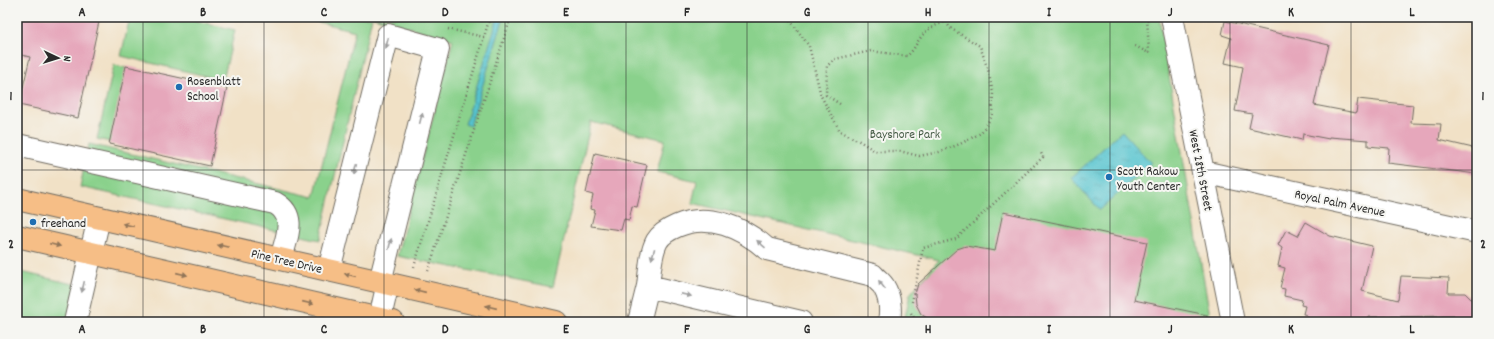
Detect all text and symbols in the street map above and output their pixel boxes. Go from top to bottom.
text: A [78,4,86,23]
text: B [200,4,206,23]
text: C [321,4,328,23]
text: D [442,4,449,23]
text: E [563,4,570,23]
text: F [684,4,690,23]
text: G [804,4,811,23]
text: H [925,4,932,23]
text: I [1047,4,1052,23]
text: J [1168,4,1173,23]
text: K [1288,4,1294,23]
text: L [1409,4,1415,23]
one-way arrow [383,36,389,49]
north arrow [38,38,78,78]
text: N [58,55,74,62]
place label: Rosenblatt School [187,73,241,107]
marker: Rosenblatt School [174,82,184,92]
text: 1 [10,88,13,107]
text: 1 [1482,88,1485,107]
one-way arrow [418,111,424,124]
park label: Bayshore Park [870,126,940,145]
street label: West 28th Street [1182,128,1217,213]
one-way arrow [352,163,358,175]
place label: Scott Rakow Youth Center [1117,163,1181,197]
marker: Scott Rakow Youth Center [1104,172,1114,182]
street label: Royal Palm Avenue [1292,186,1387,223]
place label: freehand [41,215,86,234]
marker: freehand [28,217,38,227]
one-way arrow [122,221,134,227]
text: 2 [8,236,14,255]
text: 2 [1480,236,1486,255]
one-way arrow [387,238,393,250]
one-way arrow [756,240,767,249]
one-way arrow [49,242,61,248]
one-way arrow [217,243,229,249]
street label: Pine Tree Drive [249,245,324,280]
one-way arrow [650,249,656,261]
one-way arrow [176,271,188,277]
one-way arrow [344,271,356,277]
one-way arrow [877,280,886,291]
one-way arrow [79,281,85,294]
one-way arrow [414,288,426,294]
one-way arrow [679,293,692,299]
one-way arrow [302,300,315,306]
one-way arrow [485,304,497,310]
text: A [78,321,86,339]
text: B [200,321,206,339]
text: C [321,321,328,339]
text: D [442,321,449,339]
text: E [563,321,570,339]
text: F [684,321,690,339]
text: G [804,321,811,339]
text: H [925,321,932,339]
text: I [1047,321,1052,339]
text: J [1168,321,1173,339]
text: K [1288,321,1294,339]
text: L [1409,321,1415,339]

